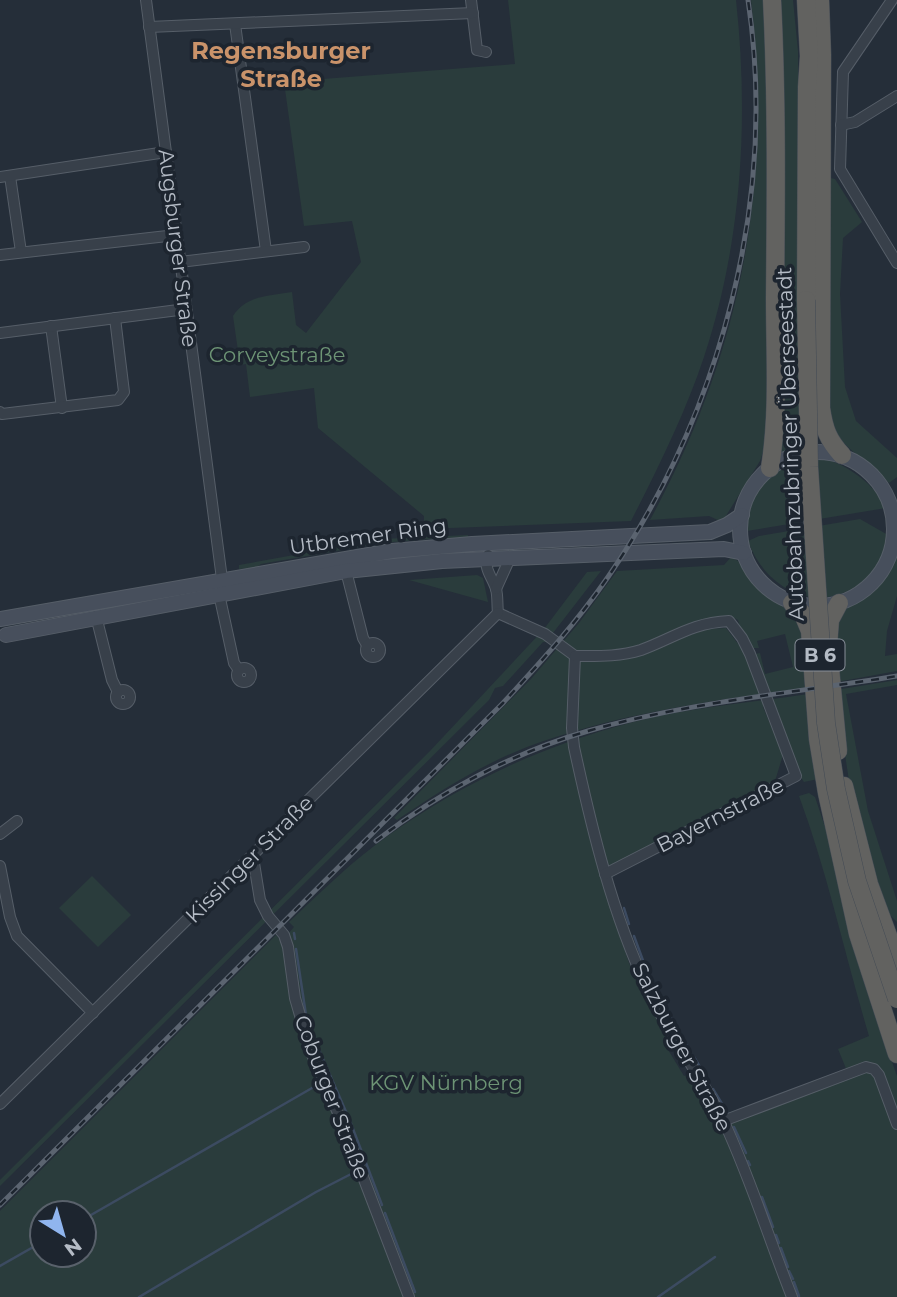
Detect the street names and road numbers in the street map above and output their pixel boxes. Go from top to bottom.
street label: Augsburger Straße [153,148,203,348]
street label: Autobahnzubringer Überseestadt [771,267,809,621]
street label: Utbremer Ring [288,513,448,559]
road number: B 6 [796,640,844,670]
street label: Bayernstraße [652,772,788,858]
street label: Kissinger Straße [180,790,318,928]
street label: Salzburger Straße [627,958,737,1136]
street label: Coburger Straße [289,1012,375,1182]

